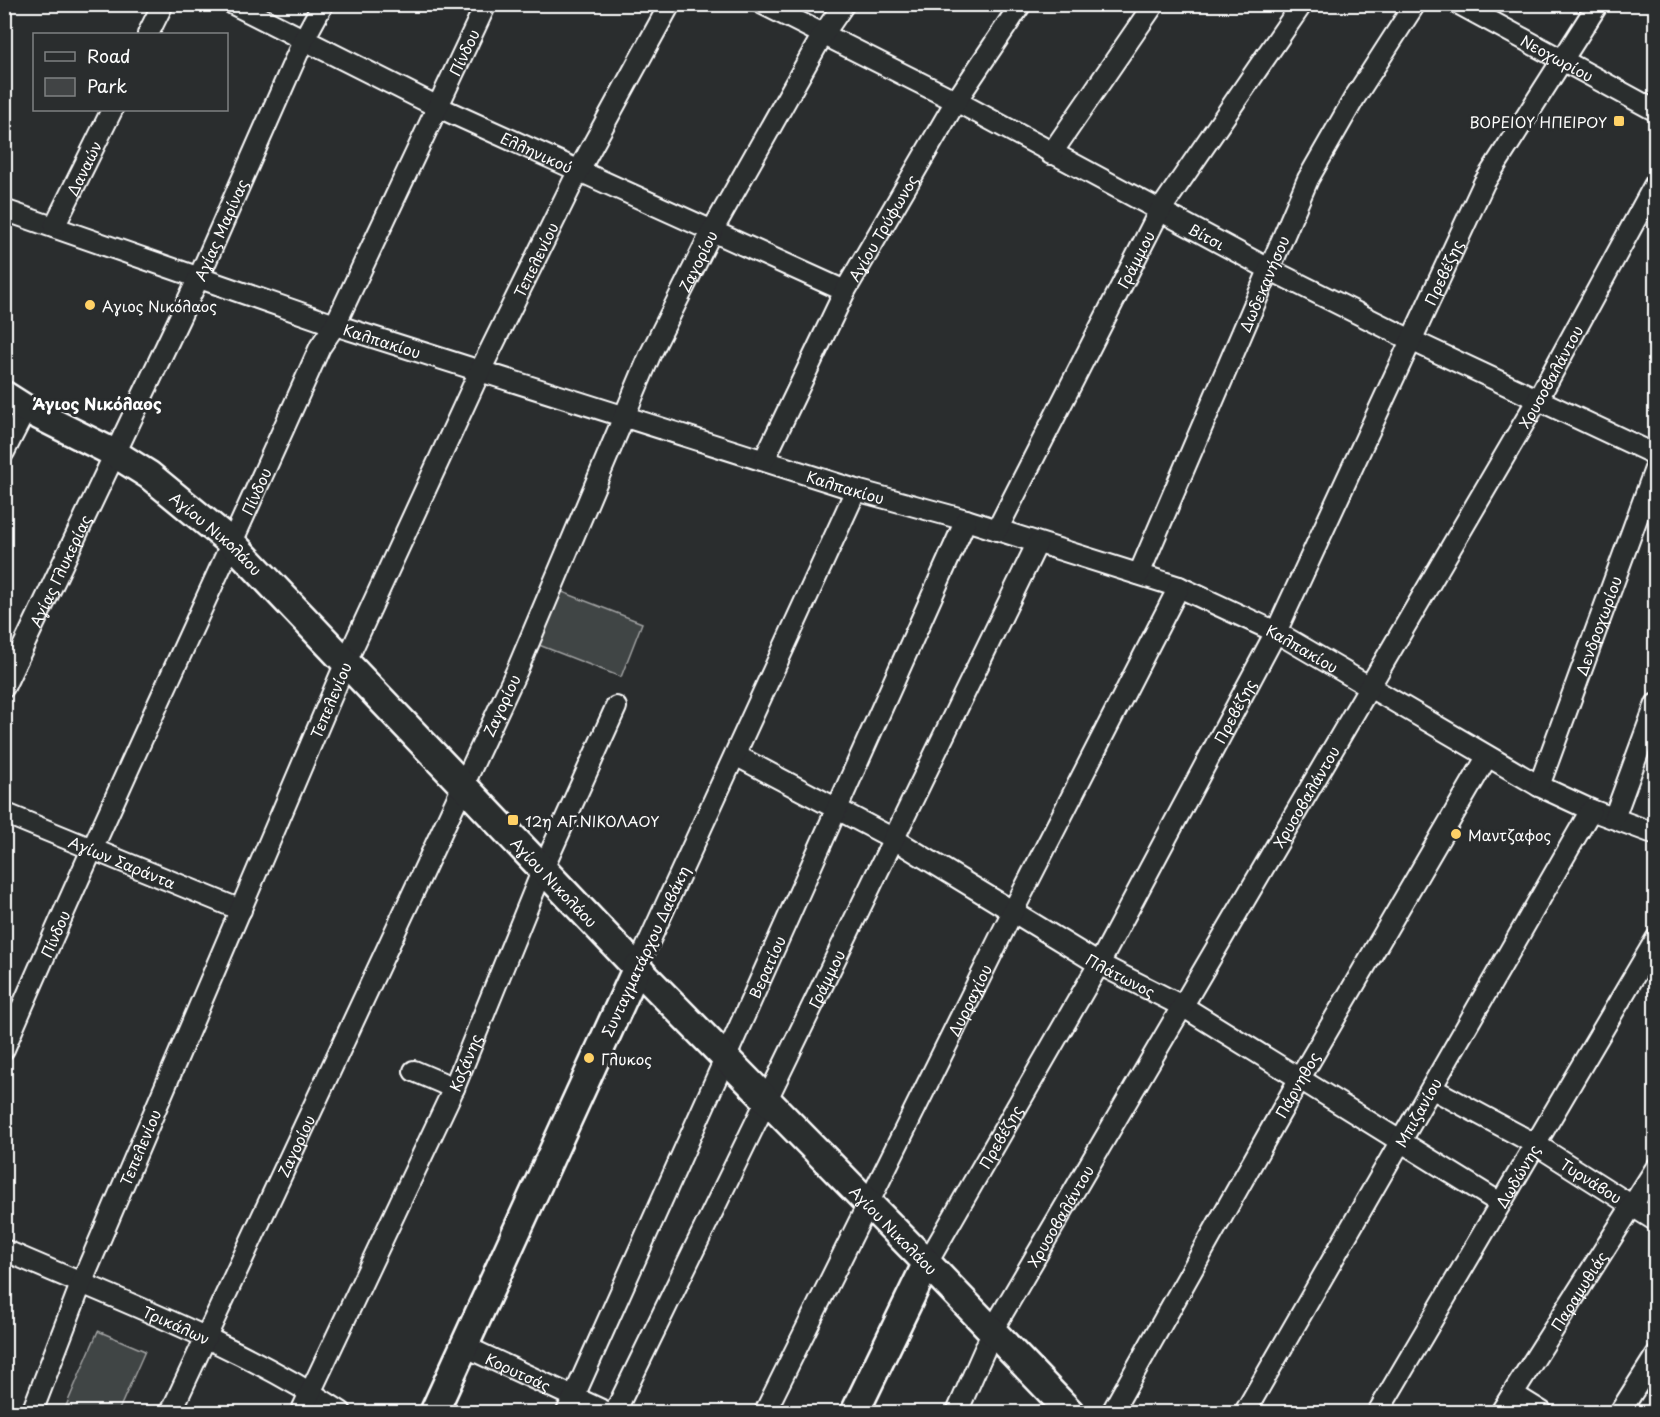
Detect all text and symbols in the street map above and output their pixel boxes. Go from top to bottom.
street label: Πίνδου [442,25,484,80]
street label: Νεοχωρίου [1517,28,1598,87]
legend [33,33,228,111]
text: Road [87,42,131,69]
text: Park [87,72,127,99]
place label: ΒΟΡΕΙΟΥ ΗΠΕΙΡΟΥ [1469,110,1607,133]
marker: ΒΟΡΕΙΟΥ ΗΠΕΙΡΟΥ [1612,114,1626,128]
street label: Ελληνικού [497,125,577,178]
street label: Δαναών [60,136,107,199]
street label: Αγίου Τρύφωνος [842,169,923,285]
street label: Αγίας Μαρίνας [187,175,253,284]
street label: Βίτσι [1185,217,1230,255]
street label: Τεπελενίου [507,218,563,301]
street label: Ζαγορίου [672,226,722,296]
street label: Γράμμου [1111,226,1159,292]
street label: Δωδεκανήσου [1232,232,1294,335]
street label: Πρεβέζης [1418,235,1468,309]
place label: Αγιος Νικόλαος [102,294,217,317]
marker: Αγιος Νικόλαος [83,298,97,312]
street label: Καλπακίου [341,317,424,363]
street label: Χρυσοβαλάντου [1512,321,1588,432]
district label: Άγιος Νικόλαος [32,391,162,415]
street label: Πίνδου [235,464,276,518]
street label: Καλπακίου [804,464,887,509]
street label: Αγίου Νικολάου [165,486,268,580]
street label: Αγίας Γλυκερίας [23,510,96,630]
street label: Δενδροχωρίου [1569,572,1626,679]
street label: Καλπακίου [1263,618,1343,678]
street label: Τεπελενίου [303,658,356,742]
street label: Ζαγορίου [476,670,525,740]
street label: Πρεβέζης [1207,674,1261,747]
street label: Χρυσοβαλάντου [1266,741,1344,851]
place label: 12η ΑΓ.ΝΙΚΟΛΑΟΥ [525,809,659,832]
marker: 12η ΑΓ.ΝΙΚΟΛΑΟΥ [506,813,520,827]
place label: Μαντζαφος [1468,823,1552,846]
marker: Μαντζαφος [1449,827,1463,841]
street label: Αγίων Σαράντα [66,829,179,894]
street label: Αγίου Νικολάου [506,831,603,932]
street label: Συνταγματάρχου Δαβάκη [595,862,695,1040]
street label: Πίνδου [34,906,75,961]
street label: Βερατίου [742,932,790,1001]
street label: Γράμμου [802,945,850,1012]
street label: Πλάτωνος [1081,947,1160,1002]
street label: Δυρραχίου [941,960,997,1040]
street label: Κοζάνης [442,1030,487,1095]
place label: Γλυκος [601,1047,652,1070]
street label: Πάρνηθος [1269,1047,1325,1122]
marker: Γλυκος [582,1051,596,1065]
street label: Μπιζανίου [1388,1073,1446,1151]
street label: Πρεβέζης [972,1100,1027,1173]
street label: Τεπελενίου [113,1105,166,1189]
street label: Ζαγορίου [271,1111,320,1180]
street label: Δωδώνης [1489,1139,1545,1212]
street label: Τυρνάβου [1556,1152,1627,1208]
street label: Χρυσοβαλάντου [1021,1160,1099,1271]
street label: Αγίου Νικολάου [845,1180,943,1279]
street label: Παραμυθιάς [1544,1246,1612,1335]
street label: Τρικάλων [140,1299,214,1349]
street label: Κορυτσάς [482,1346,555,1396]

